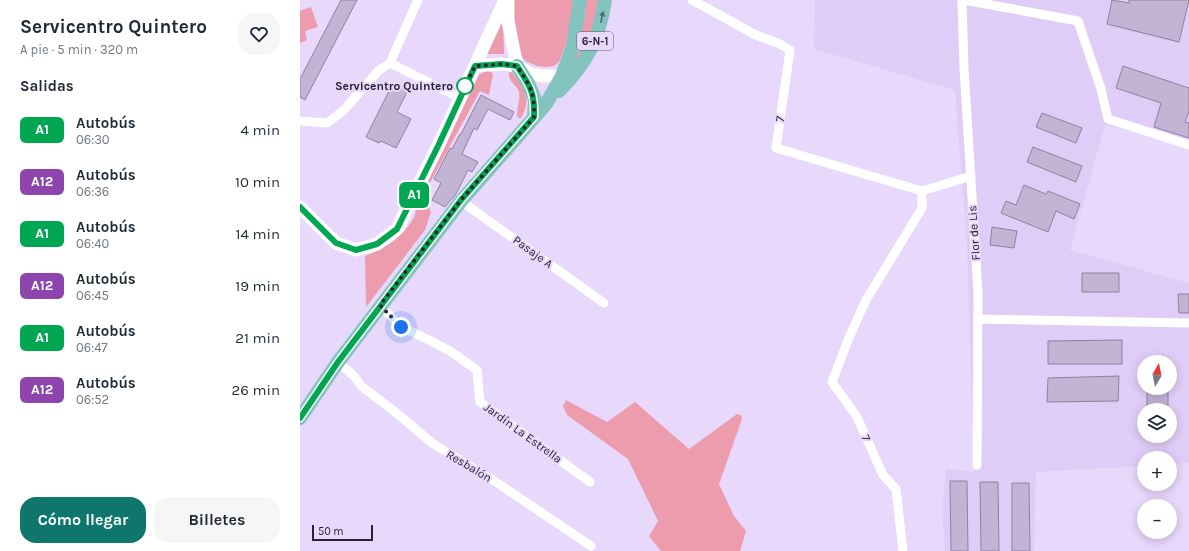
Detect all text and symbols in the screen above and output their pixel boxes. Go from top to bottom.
one-way arrow [599,11,605,23]
button: heart [238,13,280,55]
text: Servicentro Quintero [20,16,207,38]
road number: 6-N-1 [577,32,613,50]
text: A pie · 5 min · 320 m [20,42,138,57]
text: Salidas [20,77,74,95]
marker: Servicentro Quintero [456,77,474,95]
place label: Servicentro Quintero [335,79,453,93]
text: Autobús [76,114,136,132]
street label: 7 [773,115,787,123]
text: A1 [35,121,49,138]
text: 4 min [241,121,280,139]
text: 06:30 [76,132,110,147]
text: Autobús [76,166,136,184]
text: A12 [31,173,53,190]
text: 10 min [235,173,280,191]
line badge: A1 [396,182,432,208]
text: 06:36 [76,184,109,199]
text: A1 [407,186,421,203]
street label: Flor de Lis [965,205,983,261]
text: Autobús [76,218,136,236]
text: A1 [35,225,49,242]
text: 14 min [236,225,280,243]
street label: Pasaje A [510,233,556,271]
text: 06:40 [76,236,109,251]
text: Autobús [76,270,136,288]
text: A12 [31,277,53,294]
text: 19 min [235,277,280,295]
text: 06:45 [76,288,109,303]
your location [391,317,411,337]
text: Autobús [76,322,136,340]
text: A1 [35,329,49,346]
text: 21 min [235,329,280,347]
text: 06:47 [76,340,108,355]
north arrow [1137,355,1177,395]
map controls [1137,355,1177,539]
text: Autobús [76,374,136,392]
text: A12 [31,381,53,398]
text: 26 min [232,381,280,399]
text: 06:52 [76,392,109,407]
street label: Jardín La Estrella [481,400,565,466]
button: layers [1137,403,1177,443]
street label: 7 [858,433,874,444]
street label: Resbalón [444,447,494,485]
button: + [1137,451,1177,491]
button: Cómo llegar [20,497,146,543]
button: Billetes [154,497,280,543]
button: − [1137,499,1177,539]
scale bar [312,523,373,542]
text: 50 m [318,525,344,538]

